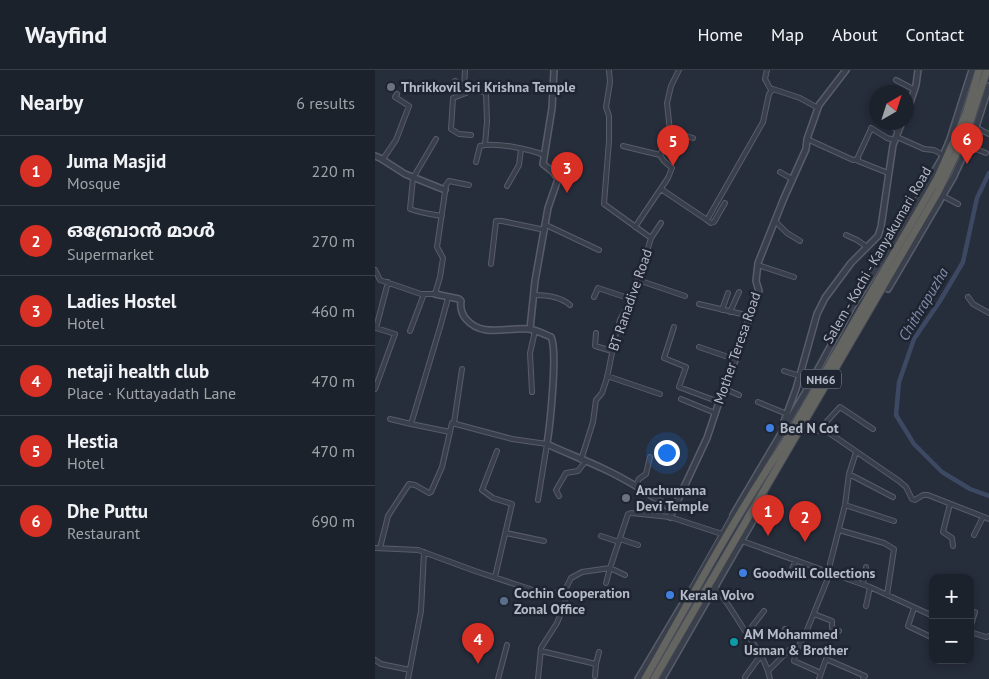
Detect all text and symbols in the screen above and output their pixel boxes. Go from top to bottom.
text: Wayfind [25,19,107,50]
text: Home [697,23,743,46]
text: Map [771,23,804,46]
text: About [832,23,878,46]
text: Contact [906,23,964,46]
place label: Thrikkovil Sri Krishna Temple [401,78,576,96]
marker: Thrikkovil Sri Krishna Temple [385,81,397,93]
north arrow [869,85,914,130]
text: Nearby [20,89,83,116]
text: 6 results [296,93,355,113]
pin: 6 [951,123,983,164]
pin: 5 [657,125,689,166]
text: Juma Masjid [67,149,166,173]
pin: 3 [551,152,583,193]
text: 1 [31,161,41,181]
text: 220 m [312,161,355,181]
street label: Salem - Kochi - Kanyakumari Road [819,163,935,347]
text: Mosque [67,173,120,193]
text: ഒബ്രോൻ മാൾ [67,218,215,242]
text: 2 [31,231,41,251]
text: 270 m [312,231,355,251]
text: Supermarket [67,244,154,264]
street label: BT Ranadive Road [604,247,656,353]
water label: Chithrapuzha [894,263,953,344]
text: Ladies Hostel [67,289,176,313]
street label: Mother Teresa Road [709,290,765,406]
text: 3 [31,301,41,321]
text: 460 m [312,301,355,321]
text: Hotel [67,313,104,333]
text: netaji health club [67,359,209,383]
road number: NH66 [801,370,841,388]
text: 4 [31,371,41,391]
text: 470 m [312,371,355,391]
text: Place · Kuttayadath Lane [67,383,236,403]
place label: Bed N Cot [780,419,839,437]
marker: Bed N Cot [764,422,776,434]
text: Hestia [67,429,118,453]
your location [654,440,680,466]
text: 5 [31,441,41,461]
text: 470 m [312,441,355,461]
text: Hotel [67,453,104,473]
place label: Anchumana Devi Temple [636,481,709,515]
marker: Anchumana Devi Temple [620,492,632,504]
pin: 1 [752,495,784,536]
text: Dhe Puttu [67,499,148,523]
pin: 2 [789,501,821,542]
text: 6 [31,511,41,531]
text: 690 m [312,511,355,531]
text: Restaurant [67,523,140,543]
place label: Goodwill Collections [753,564,876,582]
marker: Goodwill Collections [737,567,749,579]
map controls [929,574,974,664]
button: + [929,574,974,619]
place label: Cochin Cooperation Zonal Office [514,584,630,618]
place label: Kerala Volvo [680,586,755,604]
marker: Kerala Volvo [664,589,676,601]
marker: Cochin Cooperation Zonal Office [498,595,510,607]
button: − [929,619,974,664]
pin: 4 [462,623,494,664]
place label: AM Mohammed Usman & Brother [744,625,848,659]
marker: AM Mohammed Usman & Brother [728,636,740,648]

